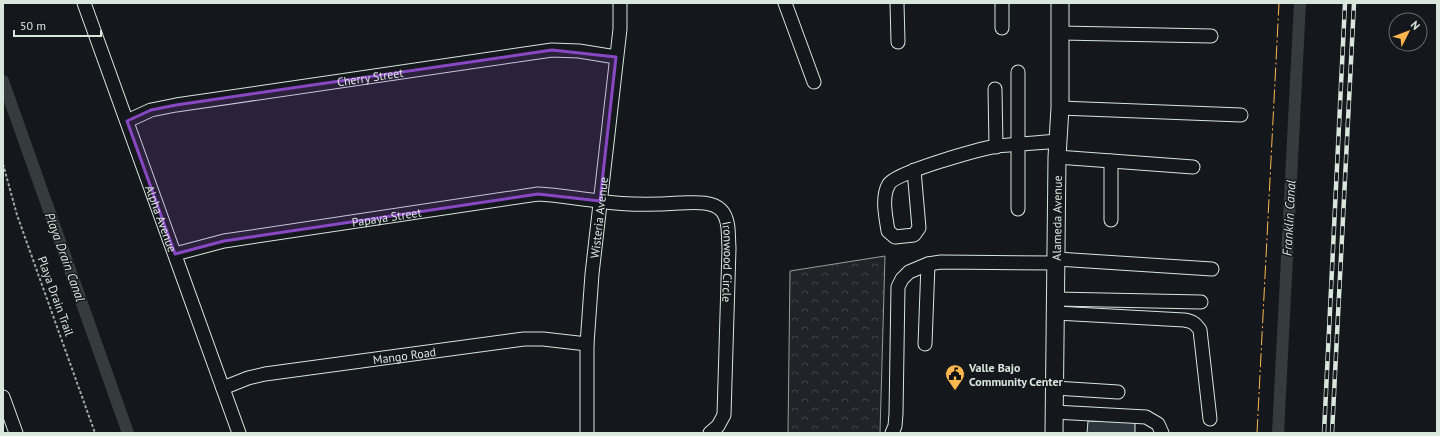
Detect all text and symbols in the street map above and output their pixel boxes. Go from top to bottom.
scale bar [14,12,101,38]
north arrow [1388,12,1428,52]
text: 50 m [20,18,46,33]
text: N [1408,18,1423,33]
street label: Cherry Street [336,64,404,89]
street label: Alameda Avenue [1048,175,1064,261]
street label: Wisteria Avenue [586,176,611,259]
water label: Franklin Canal [1279,179,1300,257]
street label: Alpha Avenue [143,183,181,254]
street label: Papaya Street [351,204,422,229]
water label: Playa Drain Canal [41,210,89,304]
street label: Ironwood Circle [720,220,737,303]
street label: Playa Drain Trail [35,254,78,338]
street label: Mango Road [372,343,437,367]
place label: Valle Bajo Community Center [968,360,1063,389]
public building icon: Valle Bajo Community Center [944,363,966,391]

